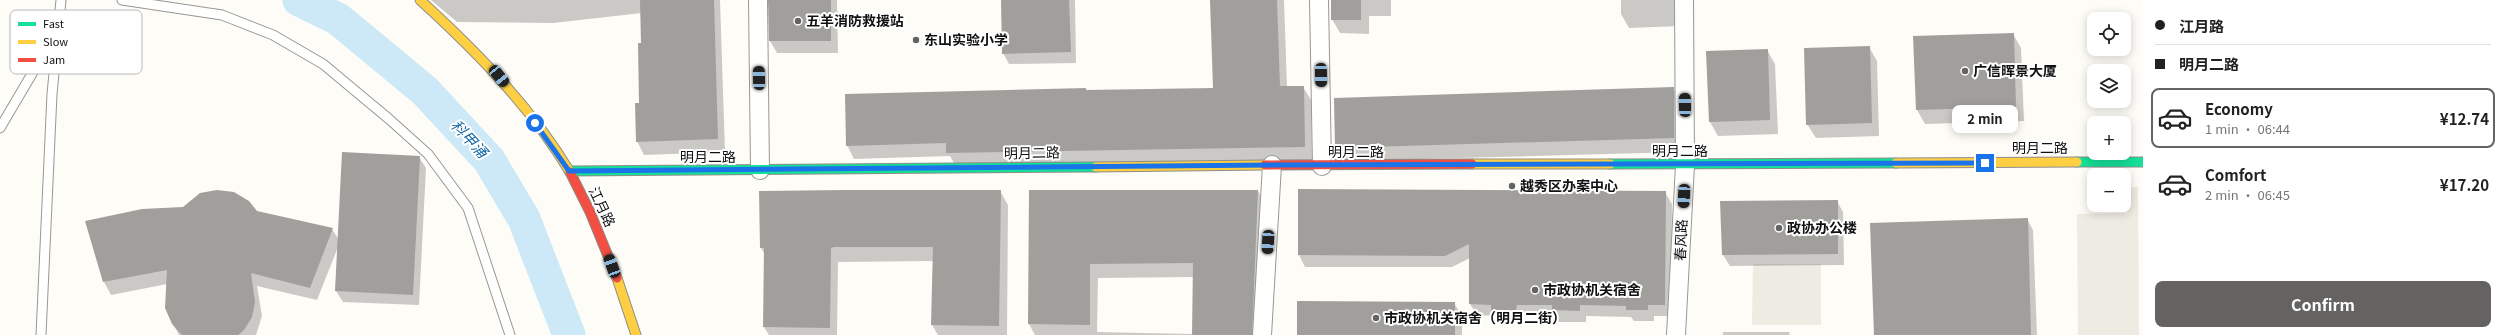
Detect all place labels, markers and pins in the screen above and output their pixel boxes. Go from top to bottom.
place label: 五羊消防救援站 [806,10,904,30]
marker: 五羊消防救援站 [793,16,803,26]
place label: 东山实验小学 [924,29,1008,49]
marker: 东山实验小学 [911,35,921,45]
place label: 广信晖景大厦 [1973,60,2057,80]
marker: 广信晖景大厦 [1960,66,1970,76]
place label: 越秀区办案中心 [1520,175,1618,195]
marker: 越秀区办案中心 [1507,181,1517,191]
place label: 政协办公楼 [1787,217,1857,237]
marker: 政协办公楼 [1774,223,1784,233]
place label: 市政协机关宿舍 [1543,279,1641,299]
marker: 市政协机关宿舍 [1530,285,1540,295]
place label: 市政协机关宿舍（明月二街） [1384,307,1566,327]
marker: 市政协机关宿舍（明月二街） [1371,313,1381,323]

